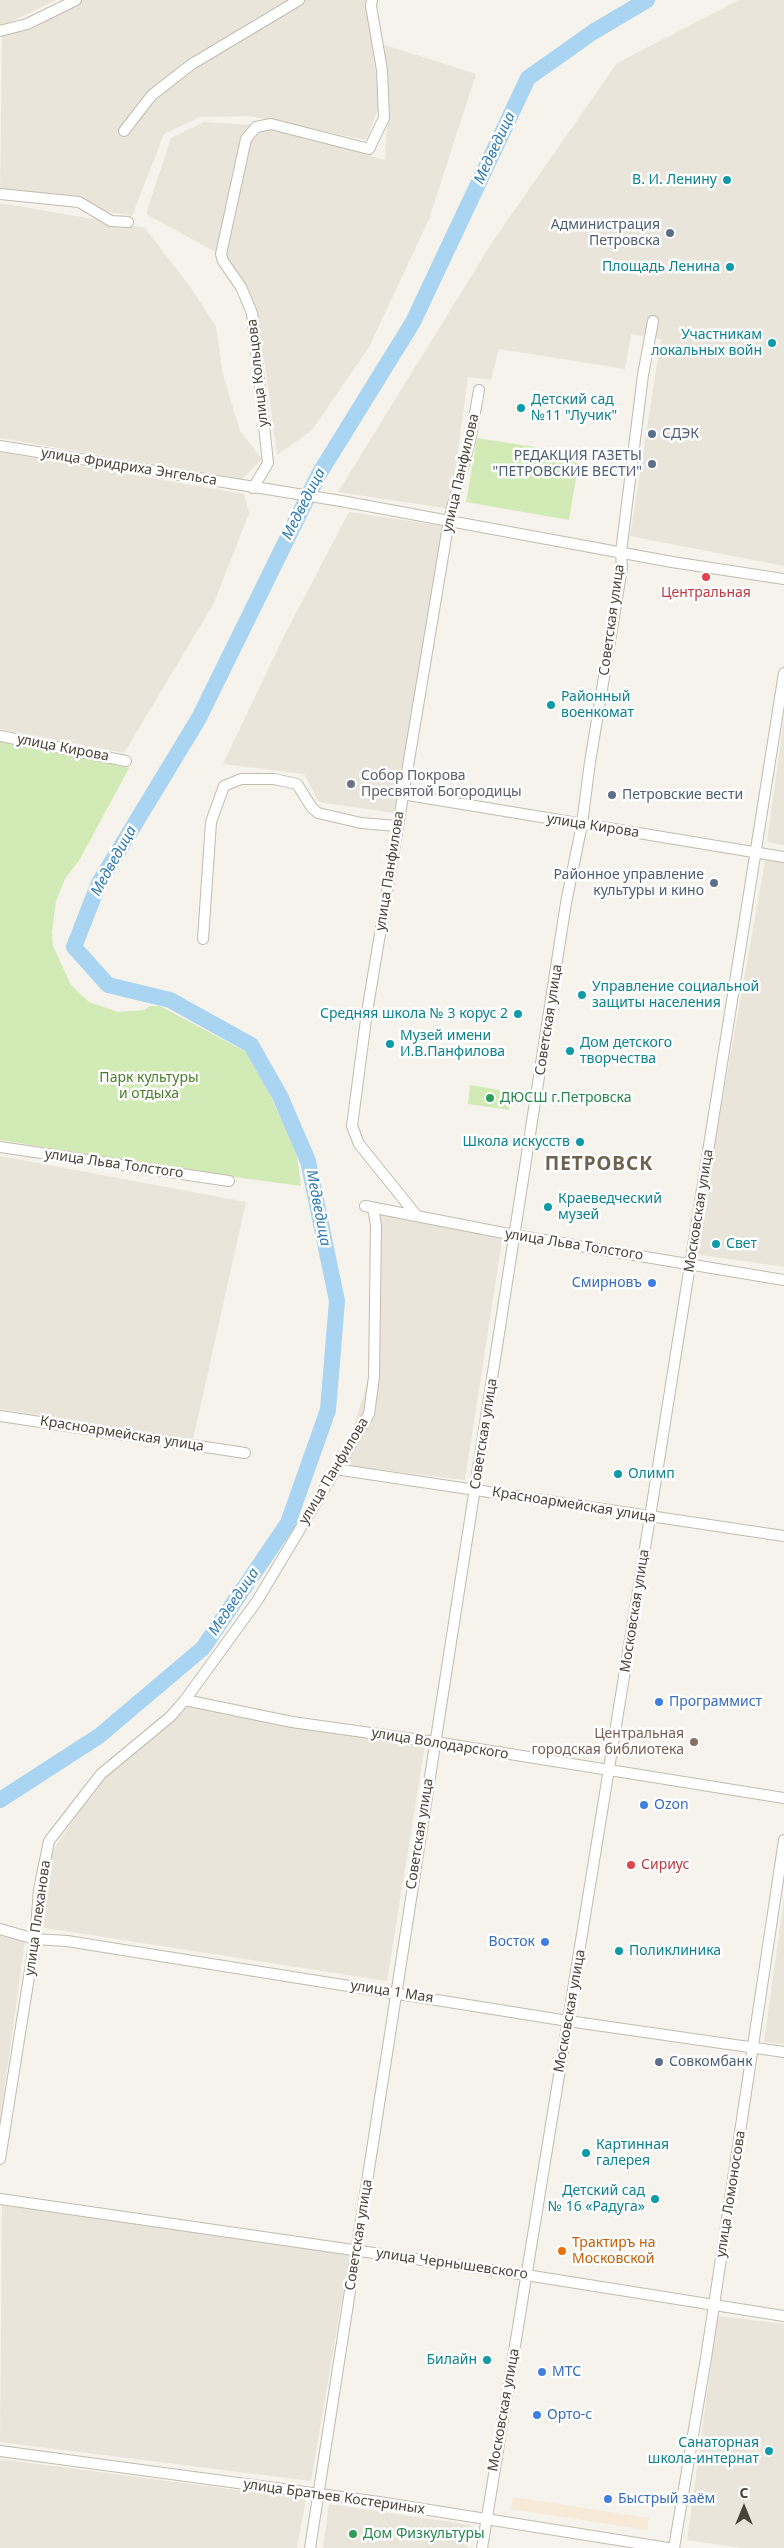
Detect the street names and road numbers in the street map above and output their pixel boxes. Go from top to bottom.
street label: улица Кольцова [244,318,272,428]
street label: улица Панфилова [439,412,483,534]
street label: улица Фридриха Энгельса [40,445,218,489]
street label: Советская улица [596,563,628,677]
street label: улица Кирова [16,731,110,765]
street label: улица Панфилова [372,810,408,932]
street label: улица Кирова [546,810,640,842]
street label: Советская улица [532,963,566,1077]
street label: улица Льва Толстого [44,1146,184,1182]
street label: Московская улица [681,1148,717,1274]
street label: улица Льва Толстого [504,1226,644,1264]
street label: Советская улица [467,1377,501,1491]
street label: Красноармейская улица [39,1413,205,1455]
street label: улица Панфилова [296,1415,372,1527]
street label: Красноармейская улица [491,1484,657,1526]
street label: Московская улица [617,1548,653,1674]
street label: улица Володарского [370,1725,510,1763]
street label: Советская улица [403,1777,437,1891]
street label: улица Плеханова [22,1859,54,1977]
street label: Московская улица [551,1948,589,2074]
street label: улица 1 Мая [349,1977,435,2007]
street label: улица Ломоносова [713,2129,749,2259]
street label: Советская улица [342,2178,376,2292]
street label: улица Чернышевского [375,2245,529,2283]
street label: Московская улица [485,2347,523,2473]
street label: улица Братьев Костериных [242,2476,426,2518]

